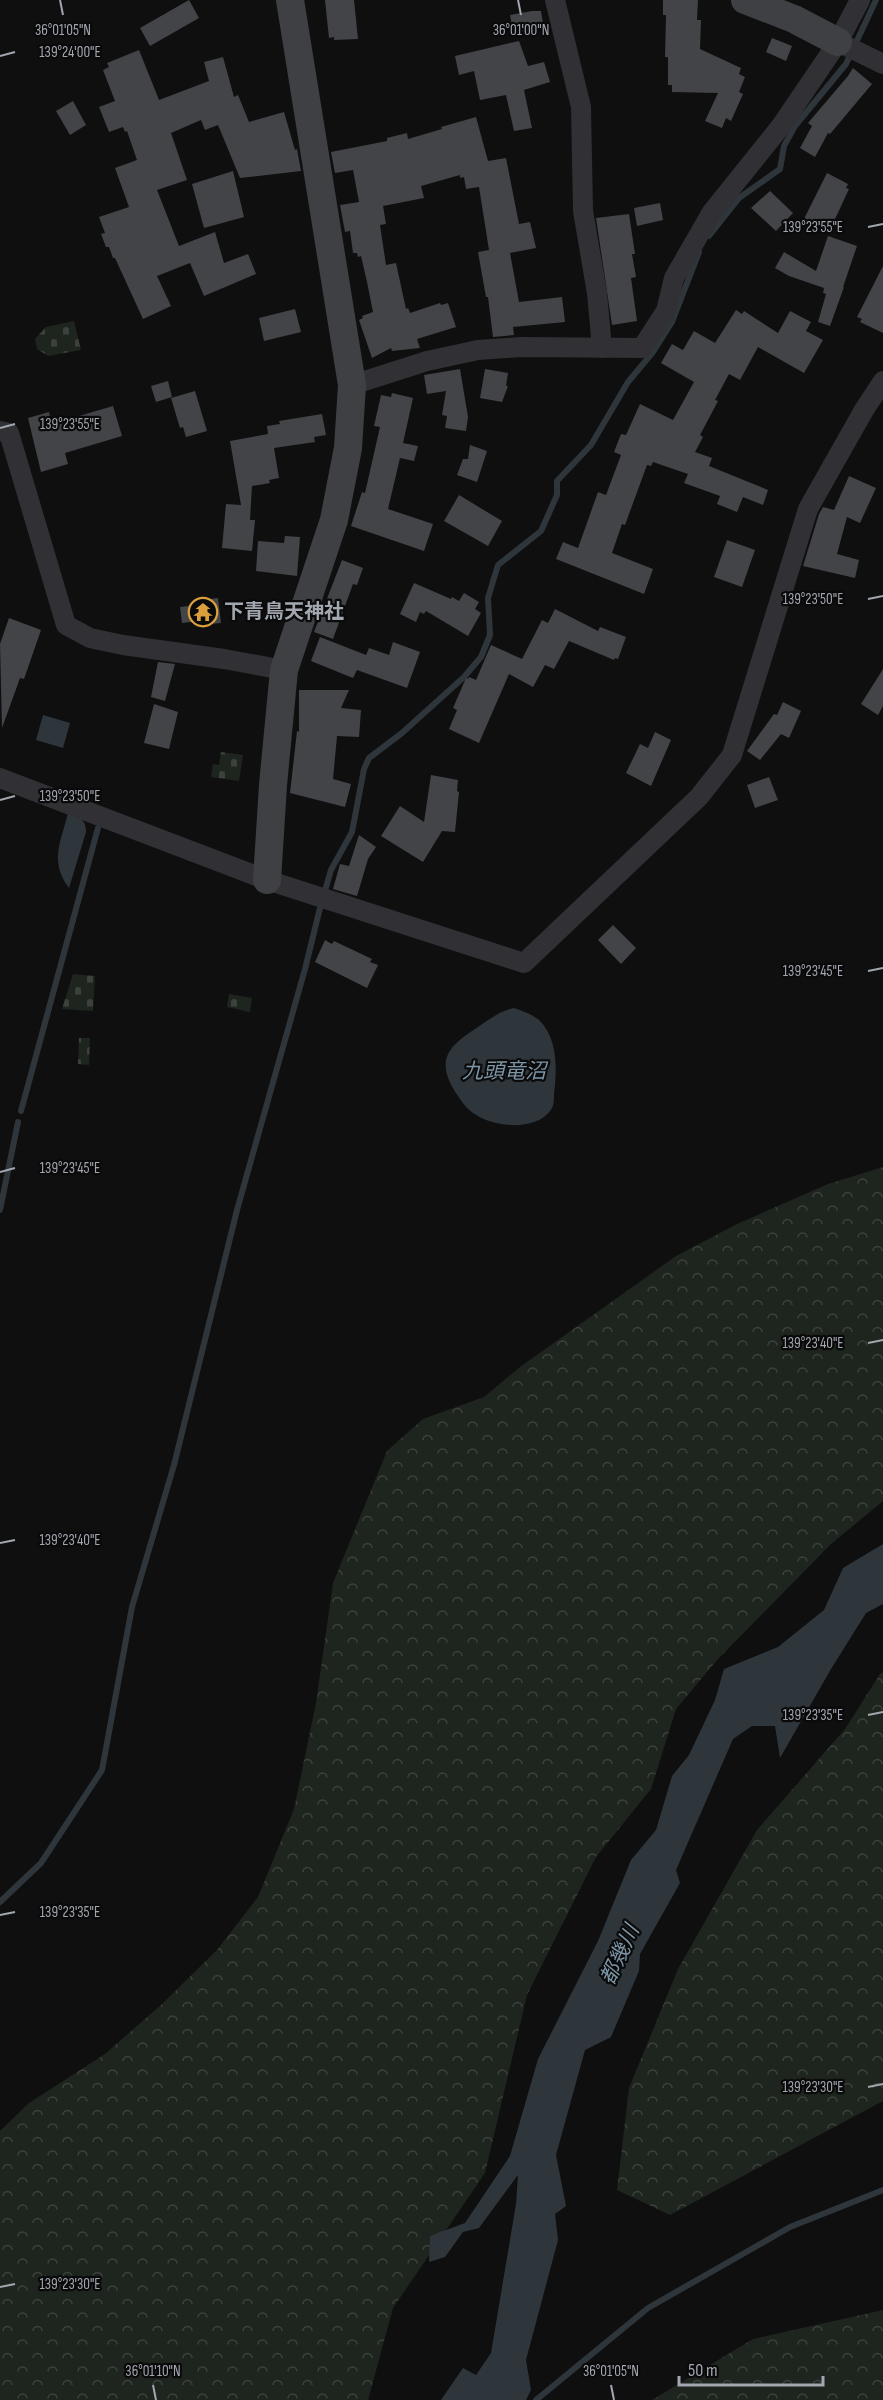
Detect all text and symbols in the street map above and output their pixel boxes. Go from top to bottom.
text: 36°01'05"N [35,21,91,40]
text: 36°01'00"N [493,21,549,40]
text: 139°24'00"E [39,43,101,62]
text: 139°23'55"E [783,218,843,237]
text: 139°23'55"E [40,415,100,434]
text: 139°23'50"E [783,590,843,609]
temple icon: 下青鳥天神社 [187,596,219,628]
place label: 下青鳥天神社 [224,600,344,624]
text: 139°23'50"E [40,787,100,806]
text: 139°23'45"E [783,962,843,981]
water label: 九頭竜沼 [462,1059,549,1084]
text: 139°23'45"E [40,1159,100,1178]
text: 139°23'40"E [783,1334,843,1353]
text: 139°23'40"E [40,1531,100,1550]
text: 139°23'35"E [783,1706,843,1725]
text: 139°23'35"E [40,1903,100,1922]
water label: 都幾川 [595,1919,645,1989]
text: 139°23'30"E [783,2078,843,2097]
text: 139°23'30"E [40,2275,100,2294]
scale bar [679,2349,823,2387]
text: 50 m [688,2360,718,2381]
text: 36°01'10"N [125,2362,181,2381]
text: 36°01'05"N [583,2362,639,2381]

